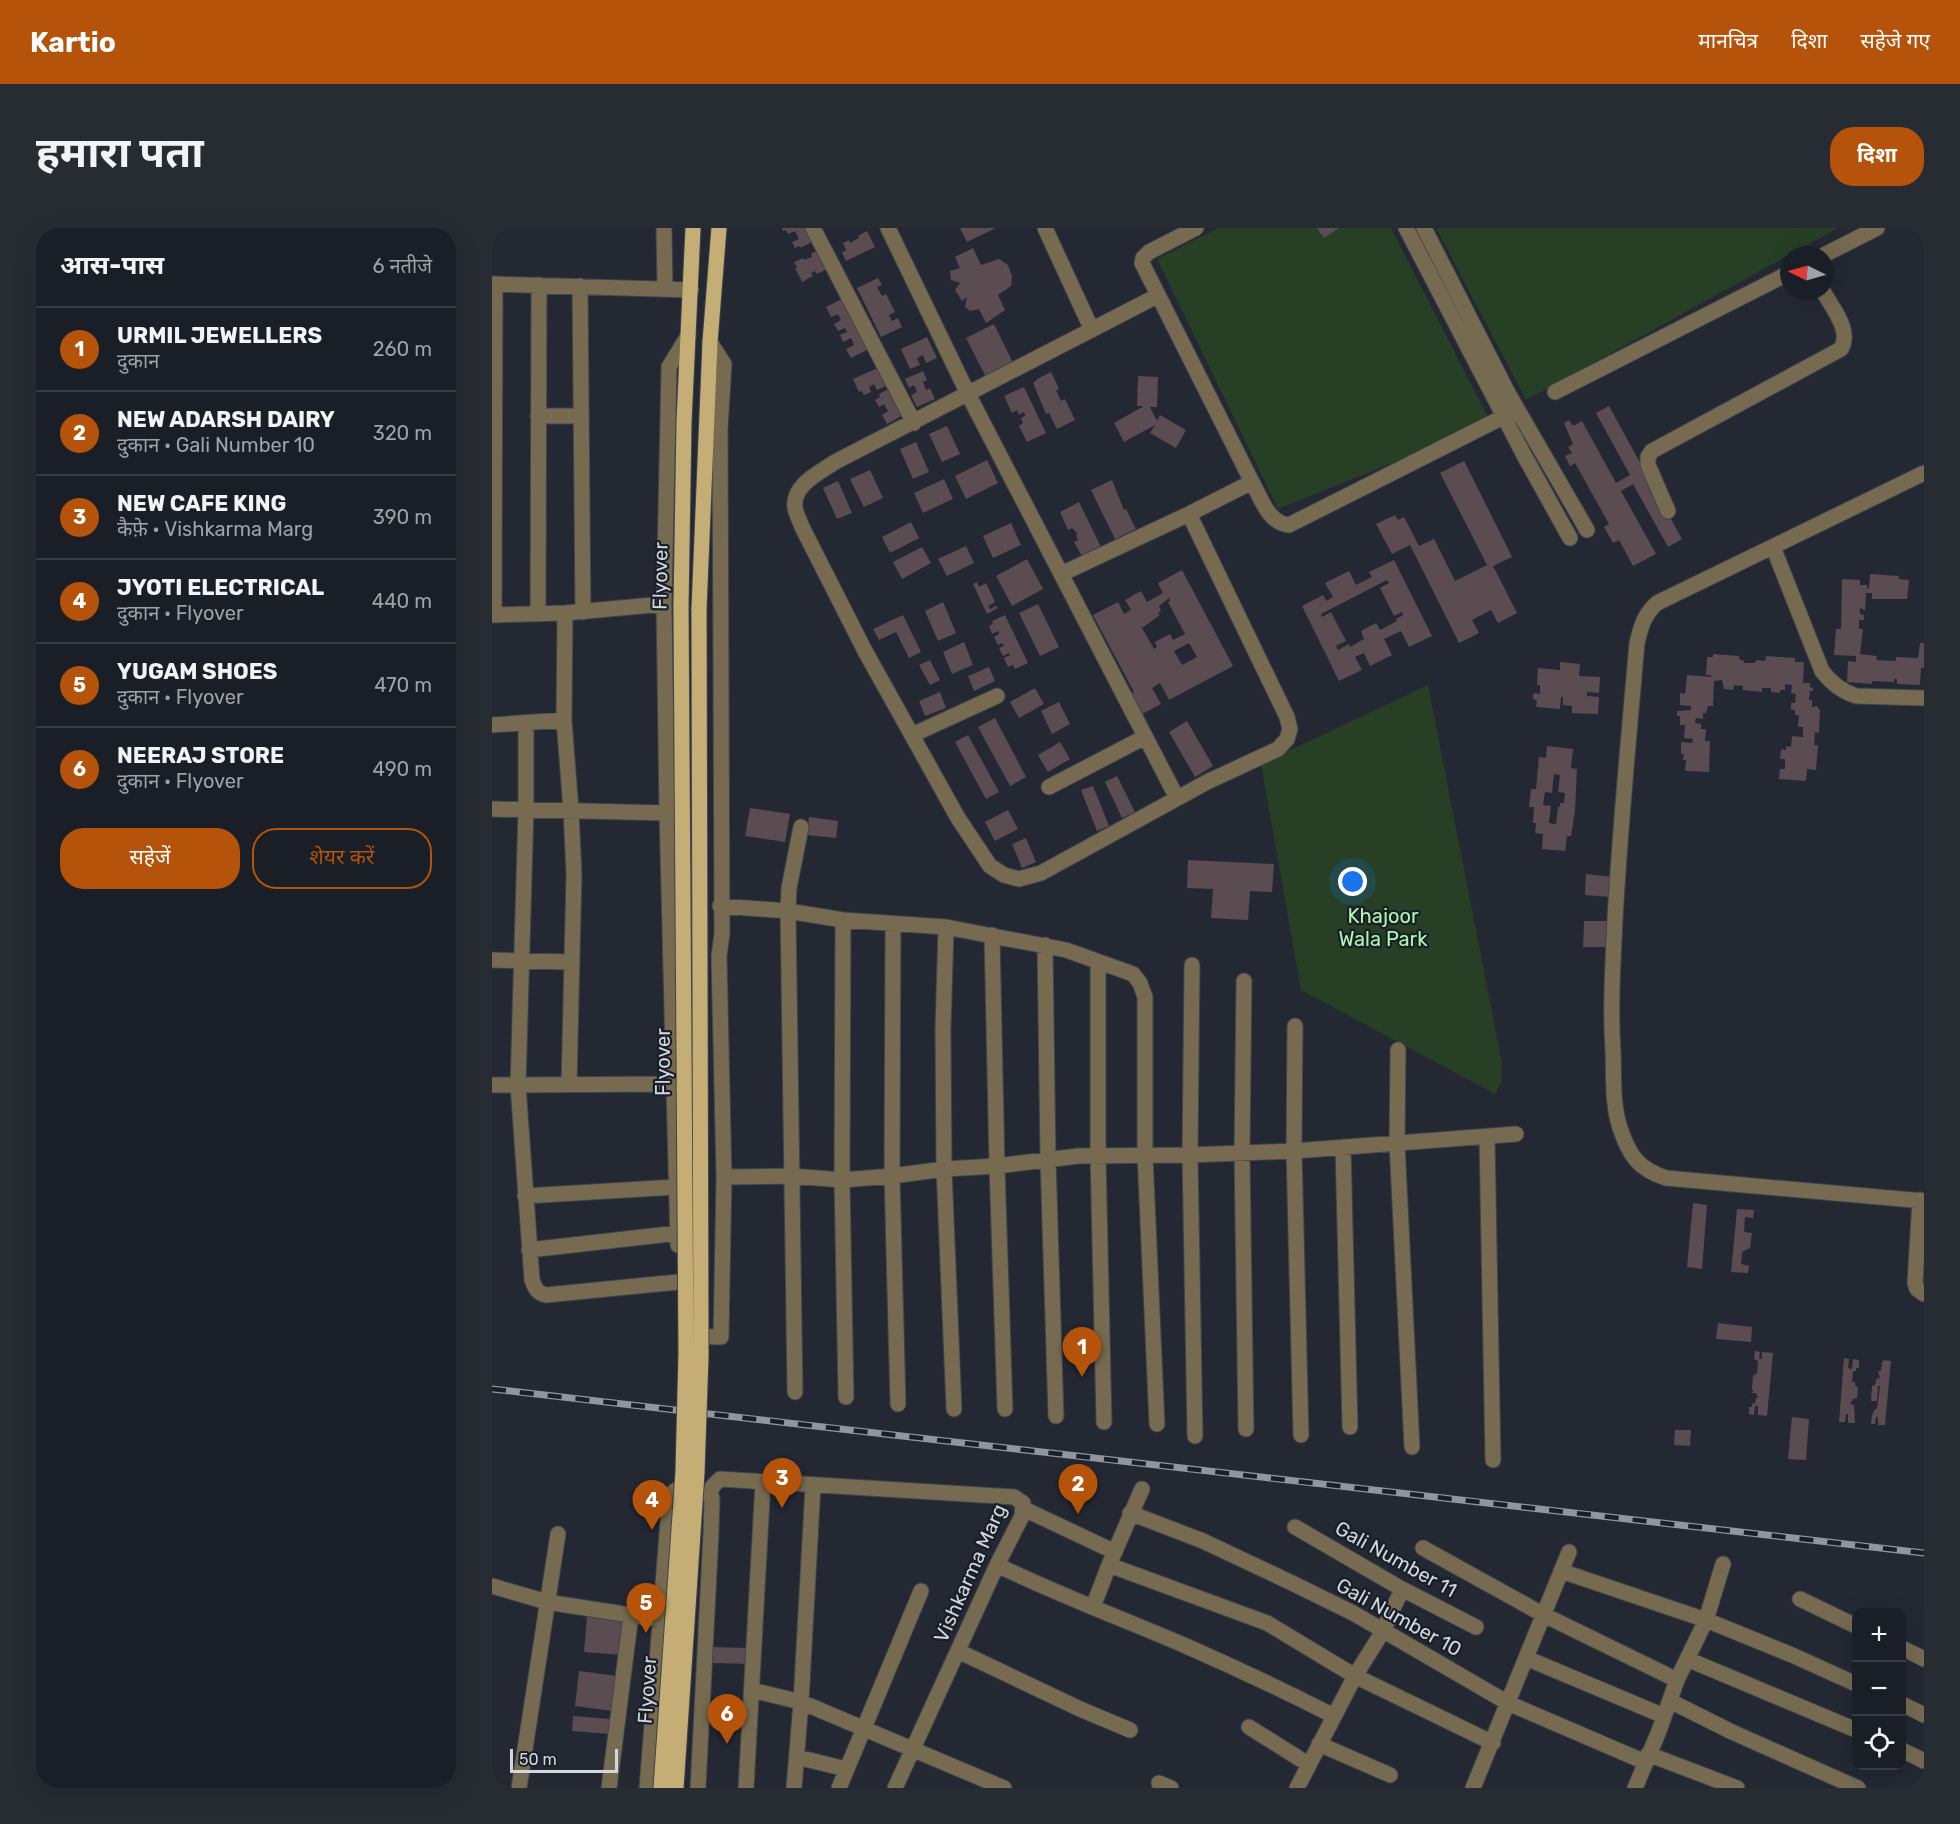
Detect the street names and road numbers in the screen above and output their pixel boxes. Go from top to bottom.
street label: Flyover [647,541,673,610]
street label: Flyover [651,1028,675,1096]
street label: Vishkarma Marg [929,1500,1011,1646]
street label: Gali Number 11 [1331,1516,1461,1602]
street label: Gali Number 10 [1332,1573,1466,1661]
street label: Flyover [633,1655,661,1725]

